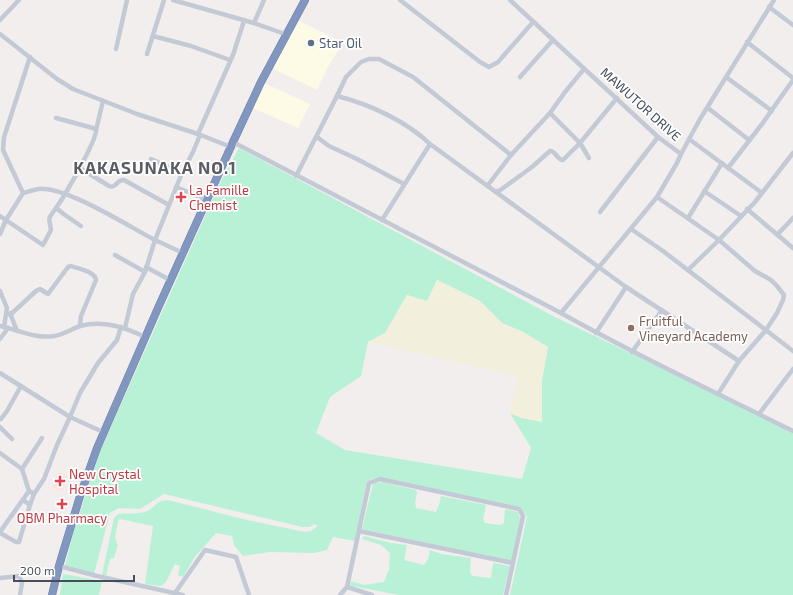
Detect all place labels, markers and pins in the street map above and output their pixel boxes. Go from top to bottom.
place label: Star Oil [319,35,362,51]
marker: Star Oil [306,38,316,48]
place label: La Famille Chemist [189,182,249,213]
marker: La Famille Chemist [176,192,186,202]
place label: Fruitful Vineyard Academy [639,313,748,344]
marker: Fruitful Vineyard Academy [626,323,636,333]
place label: New Crystal Hospital [69,466,141,497]
marker: New Crystal Hospital [54,475,66,487]
marker: OBM Pharmacy [57,499,67,509]
place label: OBM Pharmacy [17,510,107,526]

